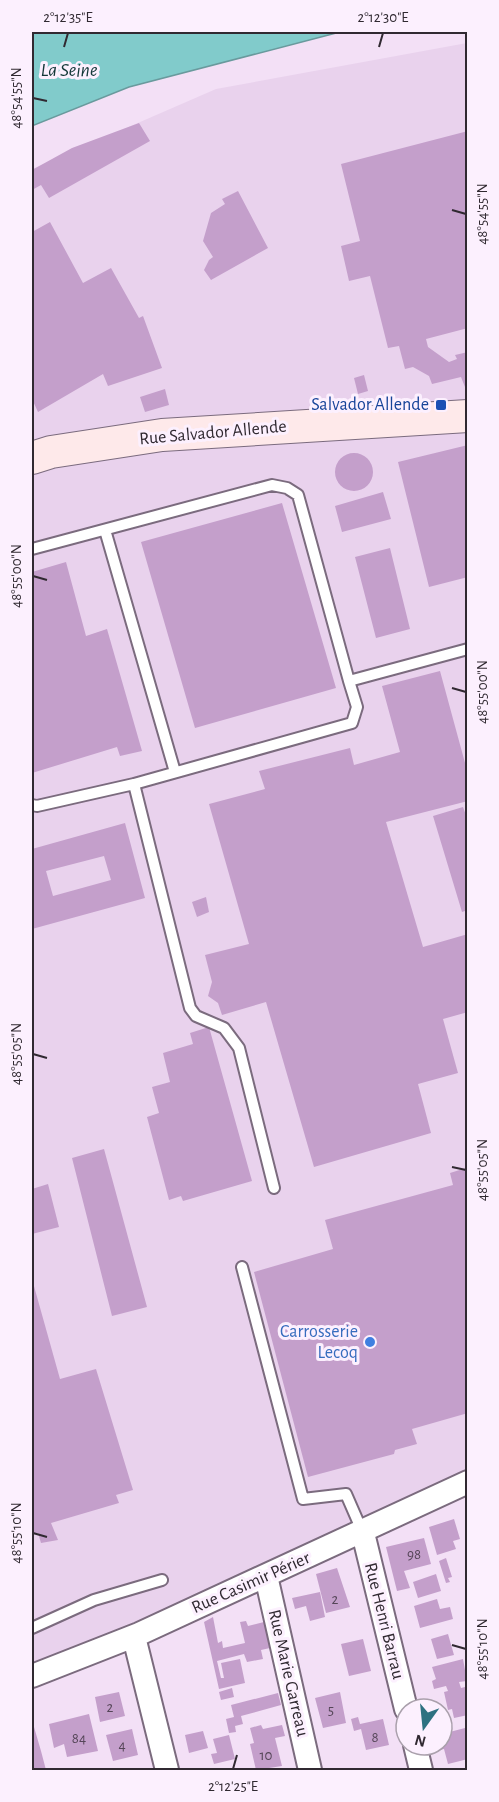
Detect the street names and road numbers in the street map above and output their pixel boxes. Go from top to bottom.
street label: Rue Salvador Allende [139,418,287,448]
street label: Rue Casimir Périer [189,1549,313,1617]
street label: Rue Henri Barrau [361,1561,407,1681]
street label: Rue Marie Garreau [265,1608,311,1738]

